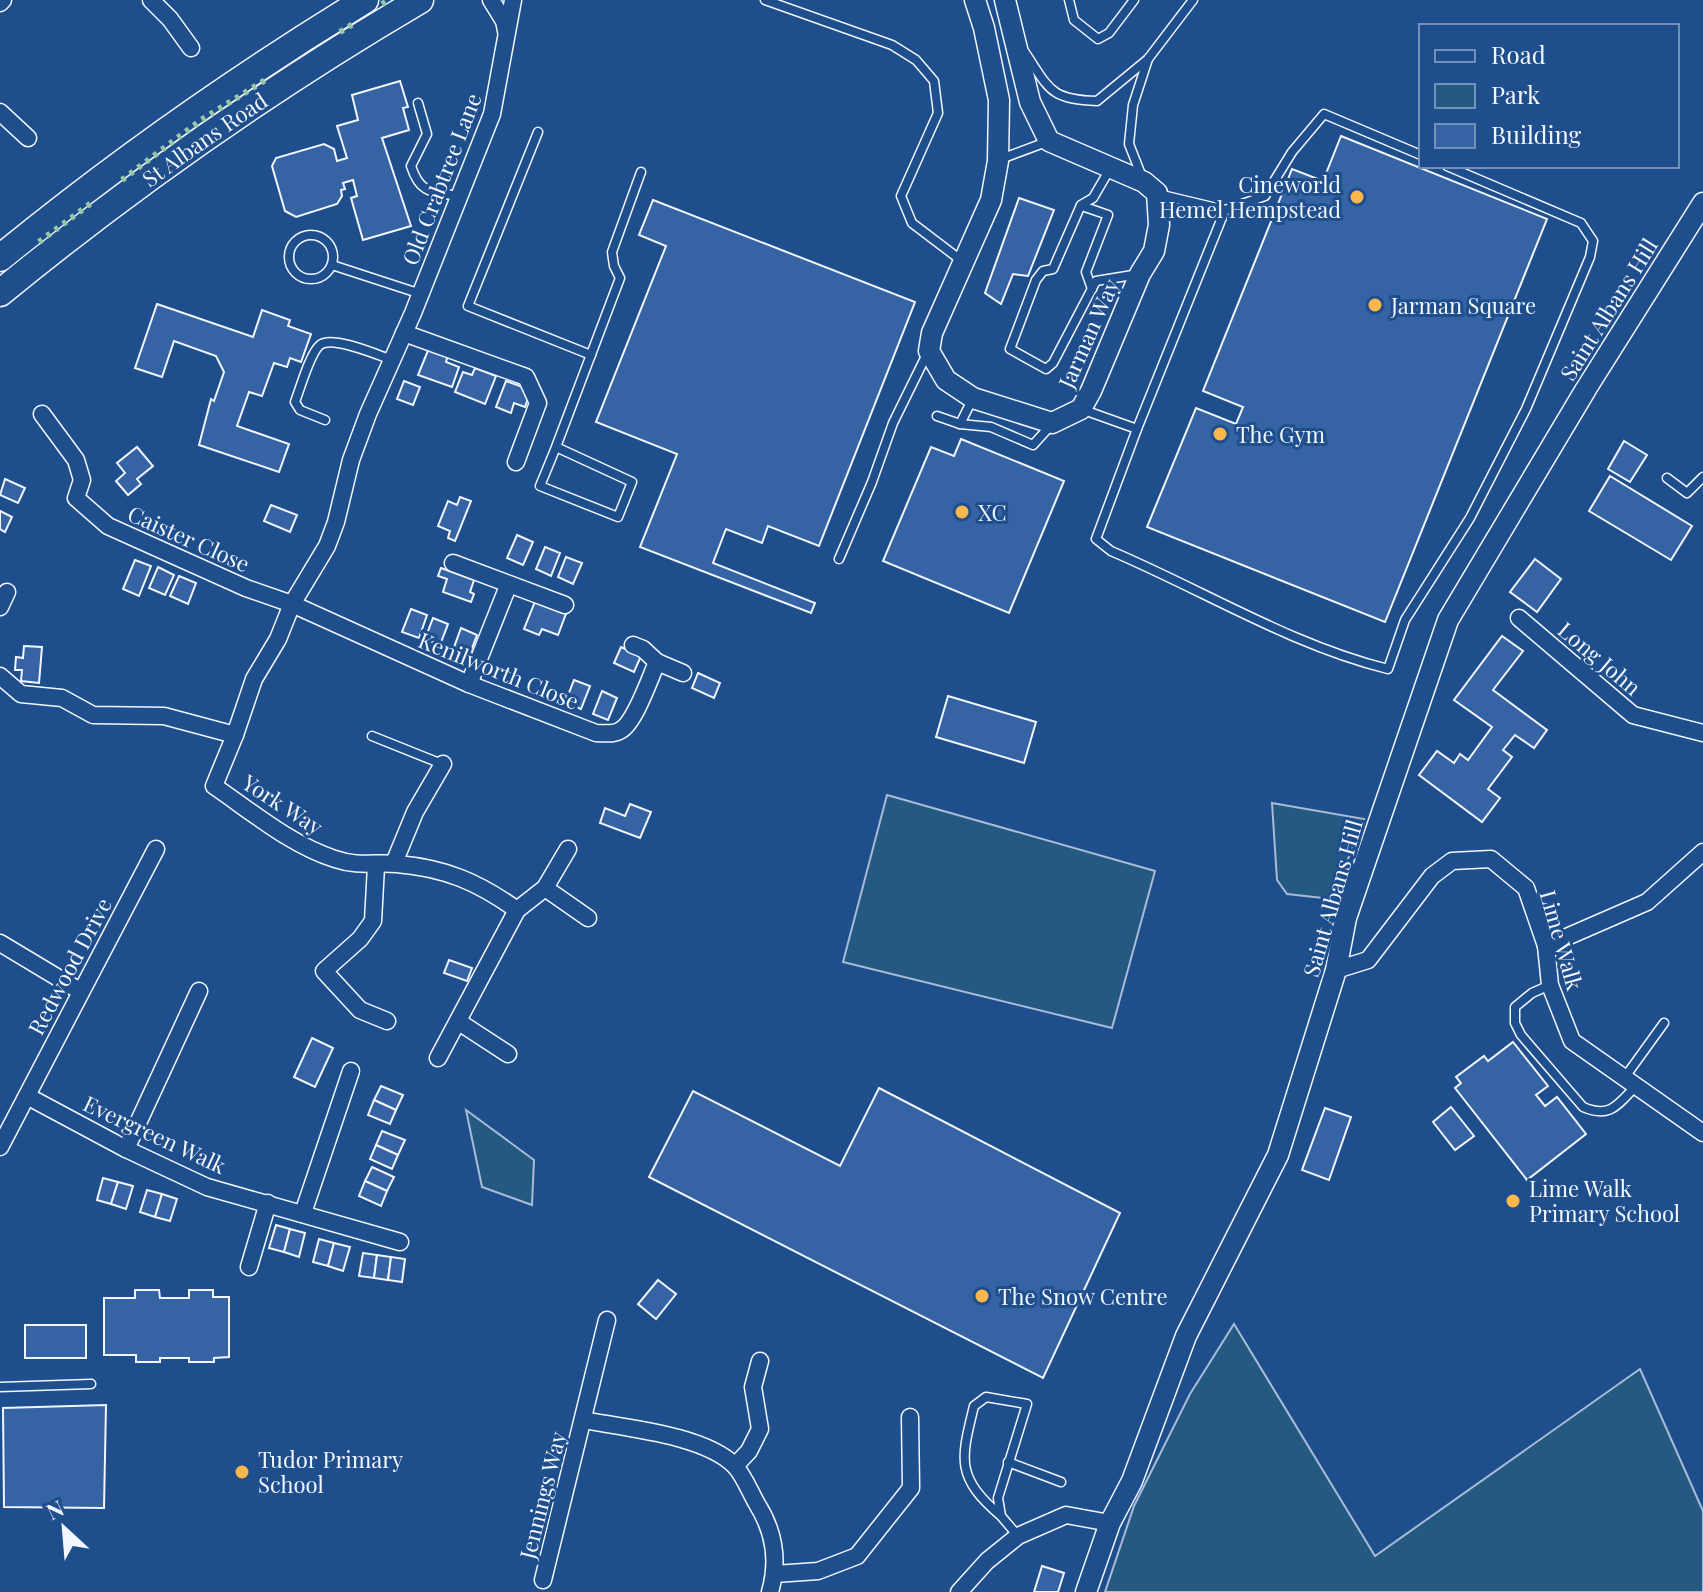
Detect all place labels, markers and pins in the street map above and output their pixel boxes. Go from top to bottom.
place label: Cineworld Hemel Hempstead [1159,169,1341,224]
marker: Cineworld Hemel Hempstead [1348,188,1366,206]
place label: Jarman Square [1390,290,1536,320]
marker: Jarman Square [1366,296,1384,314]
place label: The Gym [1236,419,1326,449]
marker: The Gym [1211,425,1229,443]
place label: XC [978,497,1007,527]
marker: XC [953,503,971,521]
place label: Lime Walk Primary School [1529,1173,1680,1228]
marker: Lime Walk Primary School [1504,1192,1522,1210]
place label: The Snow Centre [998,1281,1168,1311]
marker: The Snow Centre [973,1287,991,1305]
place label: Tudor Primary School [258,1444,403,1499]
marker: Tudor Primary School [233,1463,251,1481]

